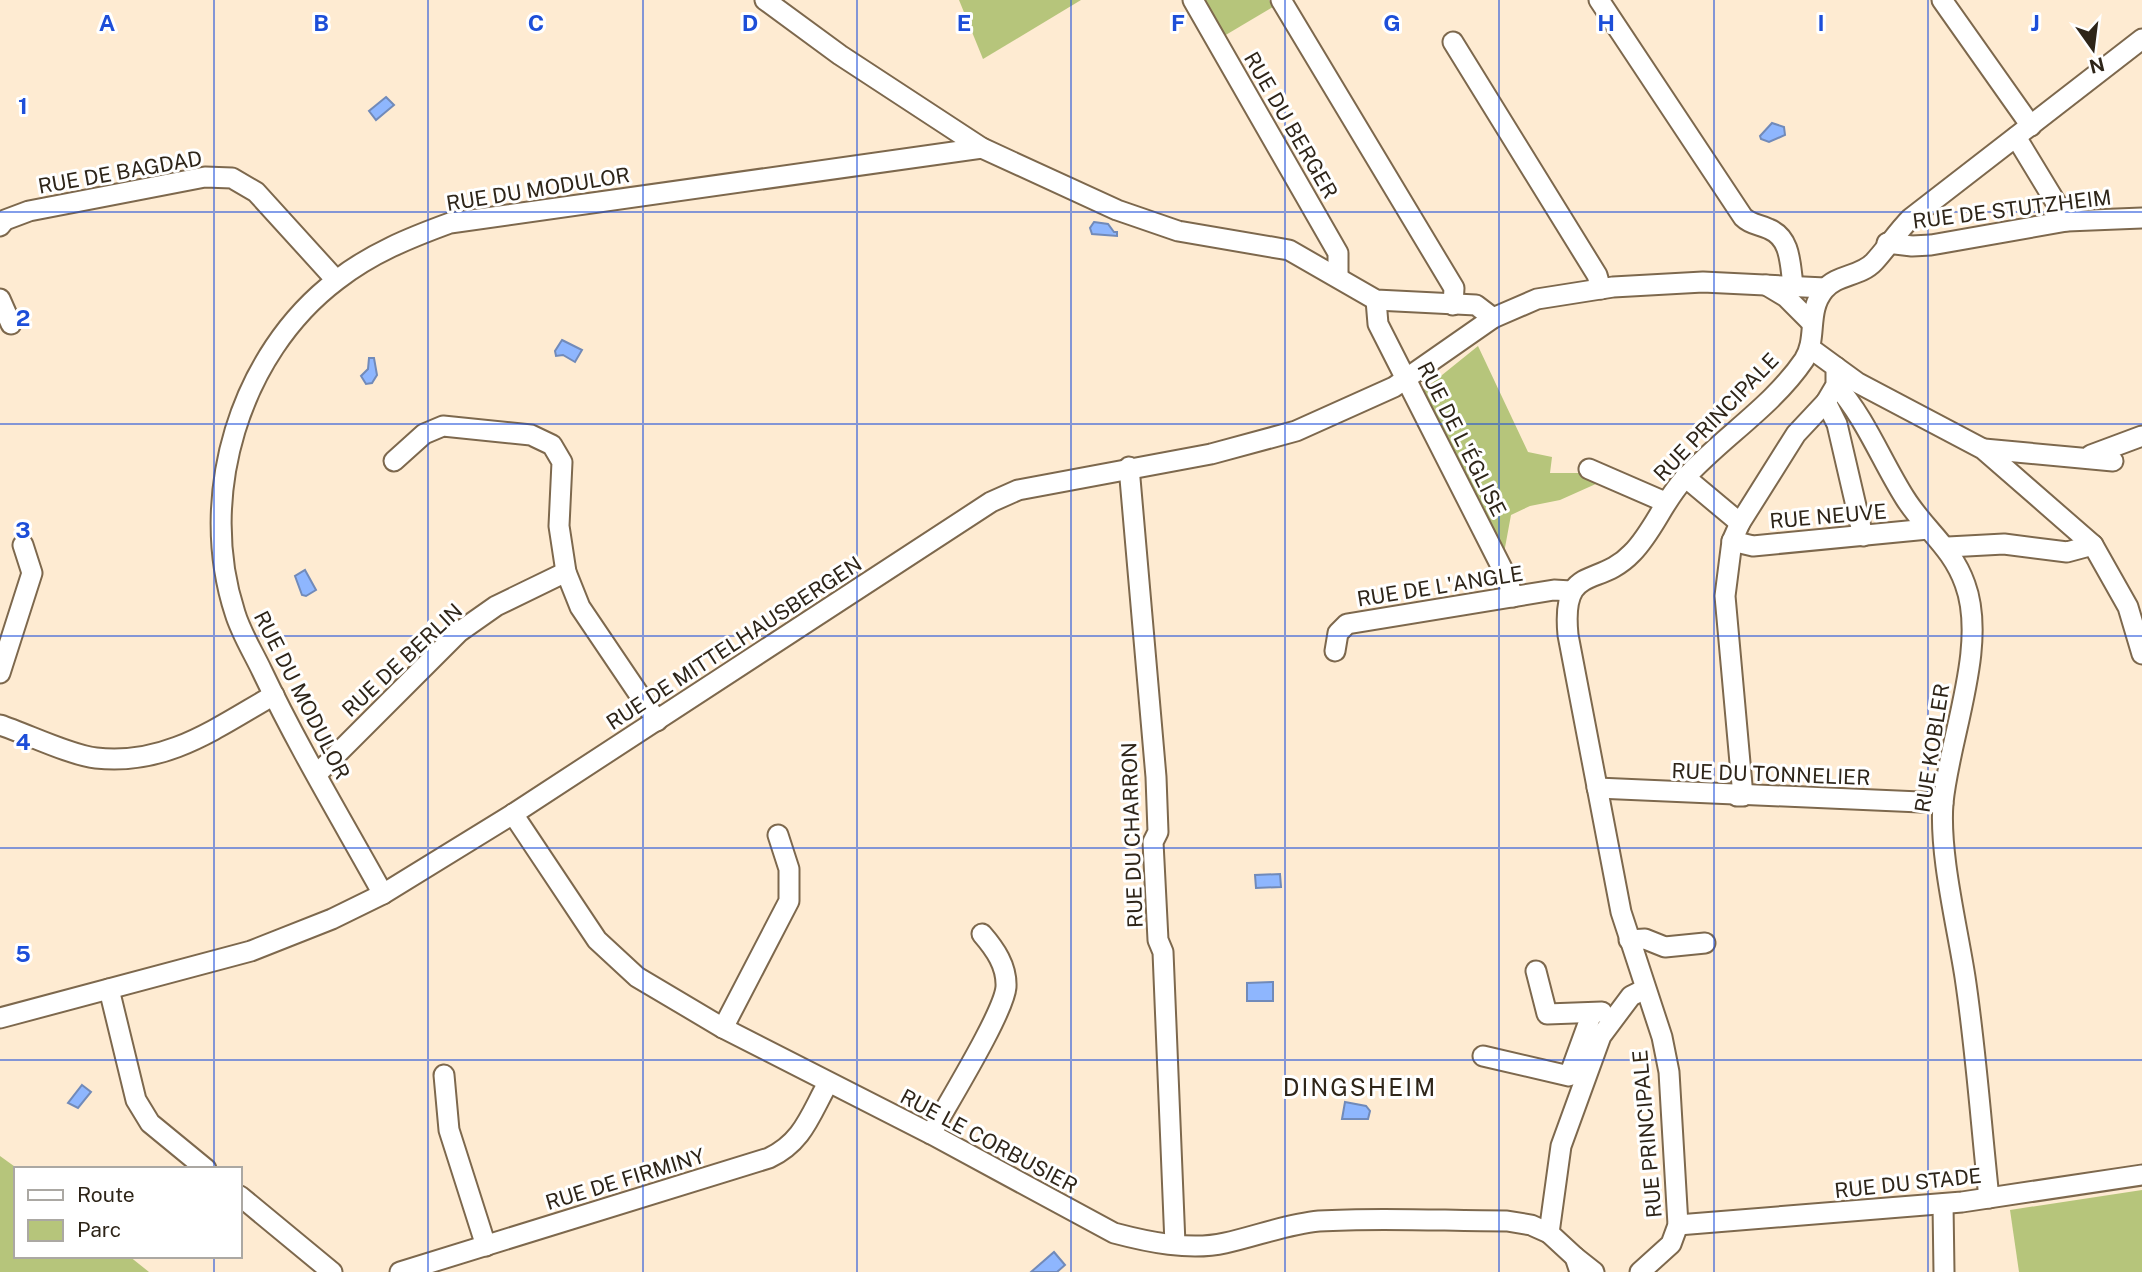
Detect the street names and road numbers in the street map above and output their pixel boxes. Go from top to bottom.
street label: RUE DU BERGER [1239,47,1343,203]
street label: RUE DE BAGDAD [36,145,204,199]
street label: RUE DU MODULOR [444,162,632,216]
street label: RUE DE STUTZHEIM [1911,184,2113,234]
street label: RUE PRINCIPALE [1648,348,1784,486]
street label: RUE DE L'ÉGLISE [1412,358,1512,520]
street label: RUE NEUVE [1768,498,1888,534]
street label: RUE DE MITTELHAUSBERGEN [602,551,866,735]
street label: RUE DE L'ANGLE [1355,561,1525,611]
street label: RUE DE BERLIN [337,598,467,722]
street label: RUE DU MODULOR [249,607,355,783]
street label: RUE KOBLER [1909,682,1955,814]
street label: RUE DU CHARRON [1116,742,1148,928]
street label: RUE DU TONNELIER [1671,758,1871,790]
street label: RUE PRINCIPALE [1627,1049,1667,1219]
street label: RUE LE CORBUSIER [896,1084,1082,1198]
street label: RUE DE FIRMINY [542,1143,708,1215]
street label: RUE DU STADE [1833,1163,1983,1203]

